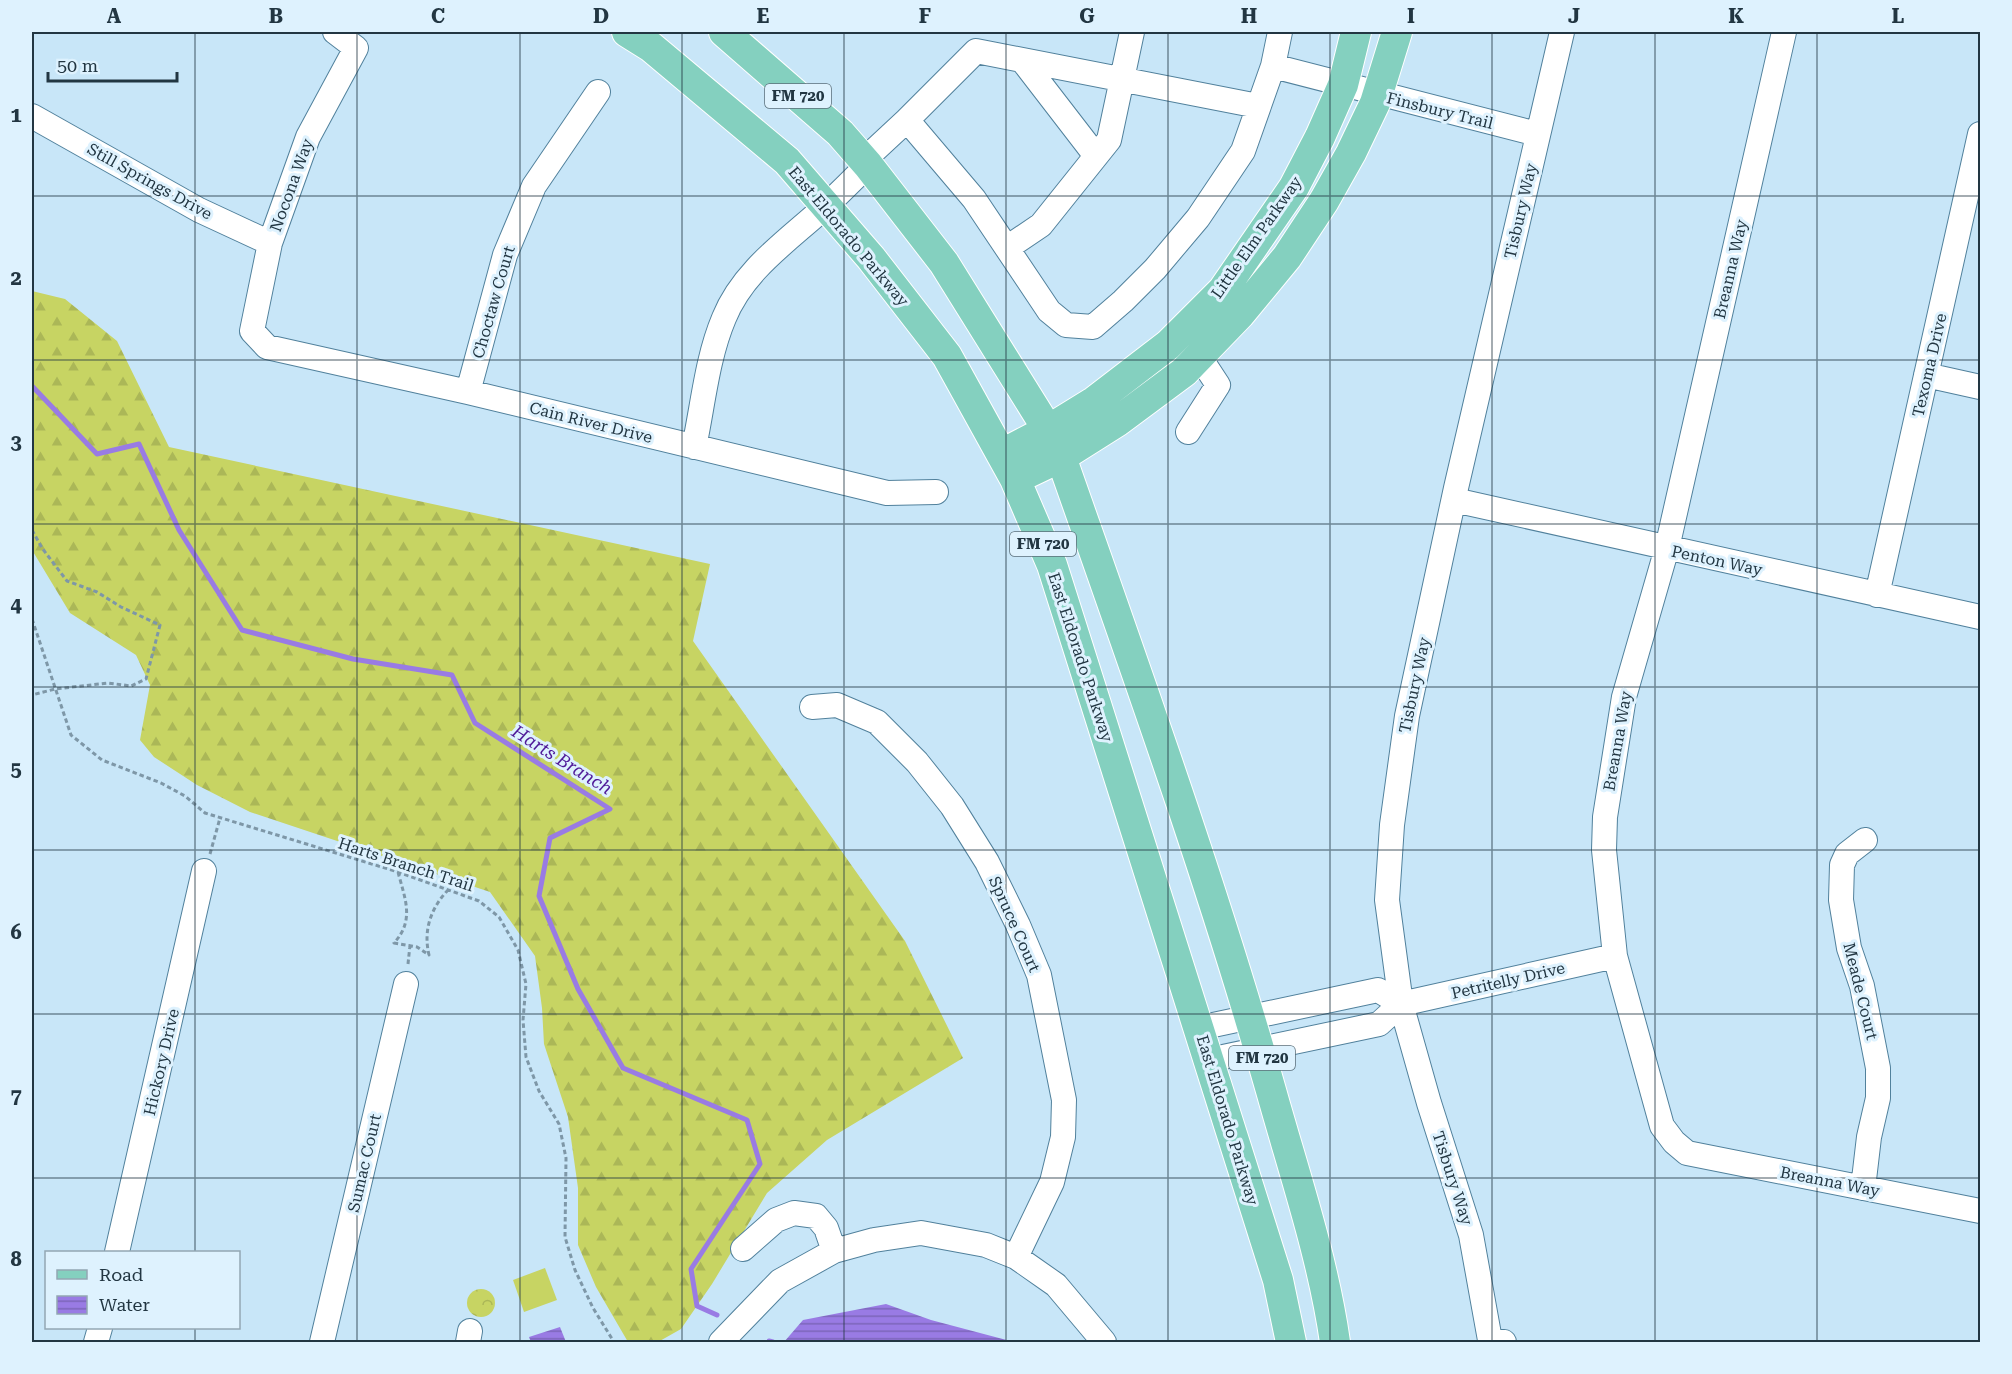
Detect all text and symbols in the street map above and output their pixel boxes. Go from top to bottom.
text: A [107,4,122,28]
text: B [269,4,283,28]
text: C [431,4,445,28]
text: D [593,4,609,28]
text: E [757,4,770,28]
text: F [919,4,931,28]
text: G [1079,4,1095,28]
text: H [1241,4,1257,28]
text: I [1407,4,1415,28]
text: J [1568,4,1580,28]
text: K [1728,4,1744,28]
text: L [1892,4,1905,28]
scale bar [48,45,177,83]
text: 50 m [57,55,98,76]
road number: FM 720 [765,84,831,108]
street label: Finsbury Trail [1385,88,1495,133]
text: 1 [10,103,22,127]
street label: Nocona Way [266,136,317,234]
street label: Still Springs Drive [84,139,216,224]
street label: Tisbury Way [1500,161,1541,261]
street label: East Eldorado Parkway [785,163,913,311]
street label: Little Elm Parkway [1207,172,1306,302]
street label: Breanna Way [1710,217,1751,321]
street label: Choctaw Court [468,244,519,361]
text: 2 [10,266,22,290]
street label: Texoma Drive [1908,311,1951,419]
street label: Cain River Drive [527,398,654,447]
text: 3 [10,430,22,454]
road number: FM 720 [1010,532,1076,556]
street label: Penton Way [1670,542,1765,579]
street label: East Eldorado Parkway [1044,570,1117,745]
text: 4 [10,593,22,617]
street label: Tisbury Way [1395,635,1434,735]
street label: Breanna Way [1599,689,1636,793]
water label: Harts Branch [507,720,616,799]
text: 5 [10,757,22,781]
street label: Harts Branch Trail [336,834,476,895]
street label: Spruce Court [985,873,1044,975]
text: 6 [10,920,22,944]
street label: Meade Court [1839,941,1882,1042]
street label: Petritelly Drive [1449,958,1567,1003]
street label: Hickory Drive [140,1007,183,1117]
street label: East Eldorado Parkway [1193,1033,1263,1208]
road number: FM 720 [1229,1046,1295,1070]
text: 7 [10,1084,22,1108]
street label: Sumac Court [344,1112,385,1214]
street label: Tisbury Way [1428,1129,1477,1228]
street label: Breanna Way [1778,1163,1882,1201]
text: 8 [10,1247,22,1271]
legend [45,1251,240,1329]
text: Road [99,1264,144,1285]
text: Water [99,1294,150,1315]

